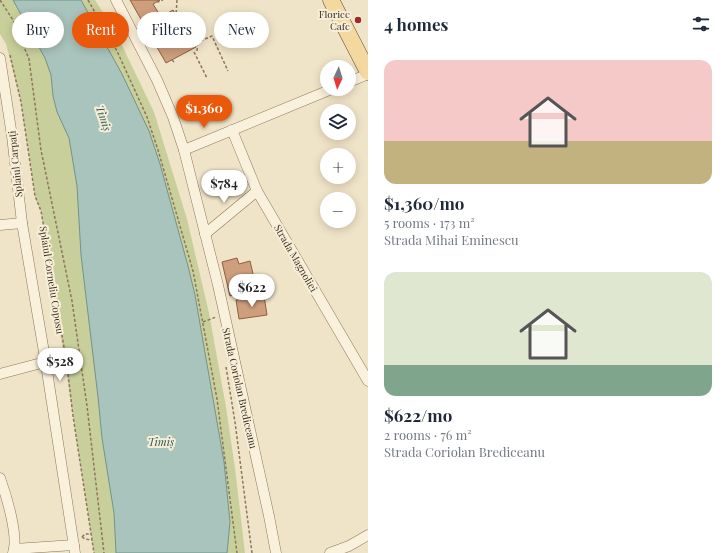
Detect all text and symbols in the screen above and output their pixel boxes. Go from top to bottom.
place label: Florice Cafe [319,7,350,33]
chip: Buy [12,12,64,48]
chip: Rent [72,12,129,48]
chip: Filters [137,12,206,48]
chip: New [214,12,269,48]
text: 4 homes [384,13,448,35]
icon: filters [690,13,712,35]
marker: Florice Cafe [353,15,363,25]
north arrow [320,60,356,96]
map controls [320,60,356,228]
icon: home [512,86,584,158]
pin: $1,360 [171,95,237,129]
text: $1,360 [185,99,223,116]
water label: Timiș [93,103,116,134]
button: layers [320,104,356,140]
street label: Splaiul Carpați [5,130,25,198]
button: + [320,148,356,184]
pin: $784 [200,170,248,204]
text: $784 [210,174,238,191]
button: − [320,192,356,228]
text: $1,360/mo [384,192,464,214]
text: 5 rooms · 173 m² [384,214,475,231]
street label: Strada Magnoliei [271,222,321,294]
street label: Splaiul Corneliu Coposu [37,225,67,335]
text: Strada Mihai Eminescu [384,231,519,248]
pin: $622 [228,274,276,308]
text: $622 [238,278,266,295]
icon: home [512,298,584,370]
street label: Strada Coriolan Brediceanu [219,326,261,450]
pin: $528 [36,348,84,382]
text: $528 [46,352,74,369]
text: $622/mo [384,404,452,426]
text: 2 rooms · 76 m² [384,426,472,443]
water label: Timiș [148,434,175,449]
text: Strada Coriolan Brediceanu [384,443,545,460]

